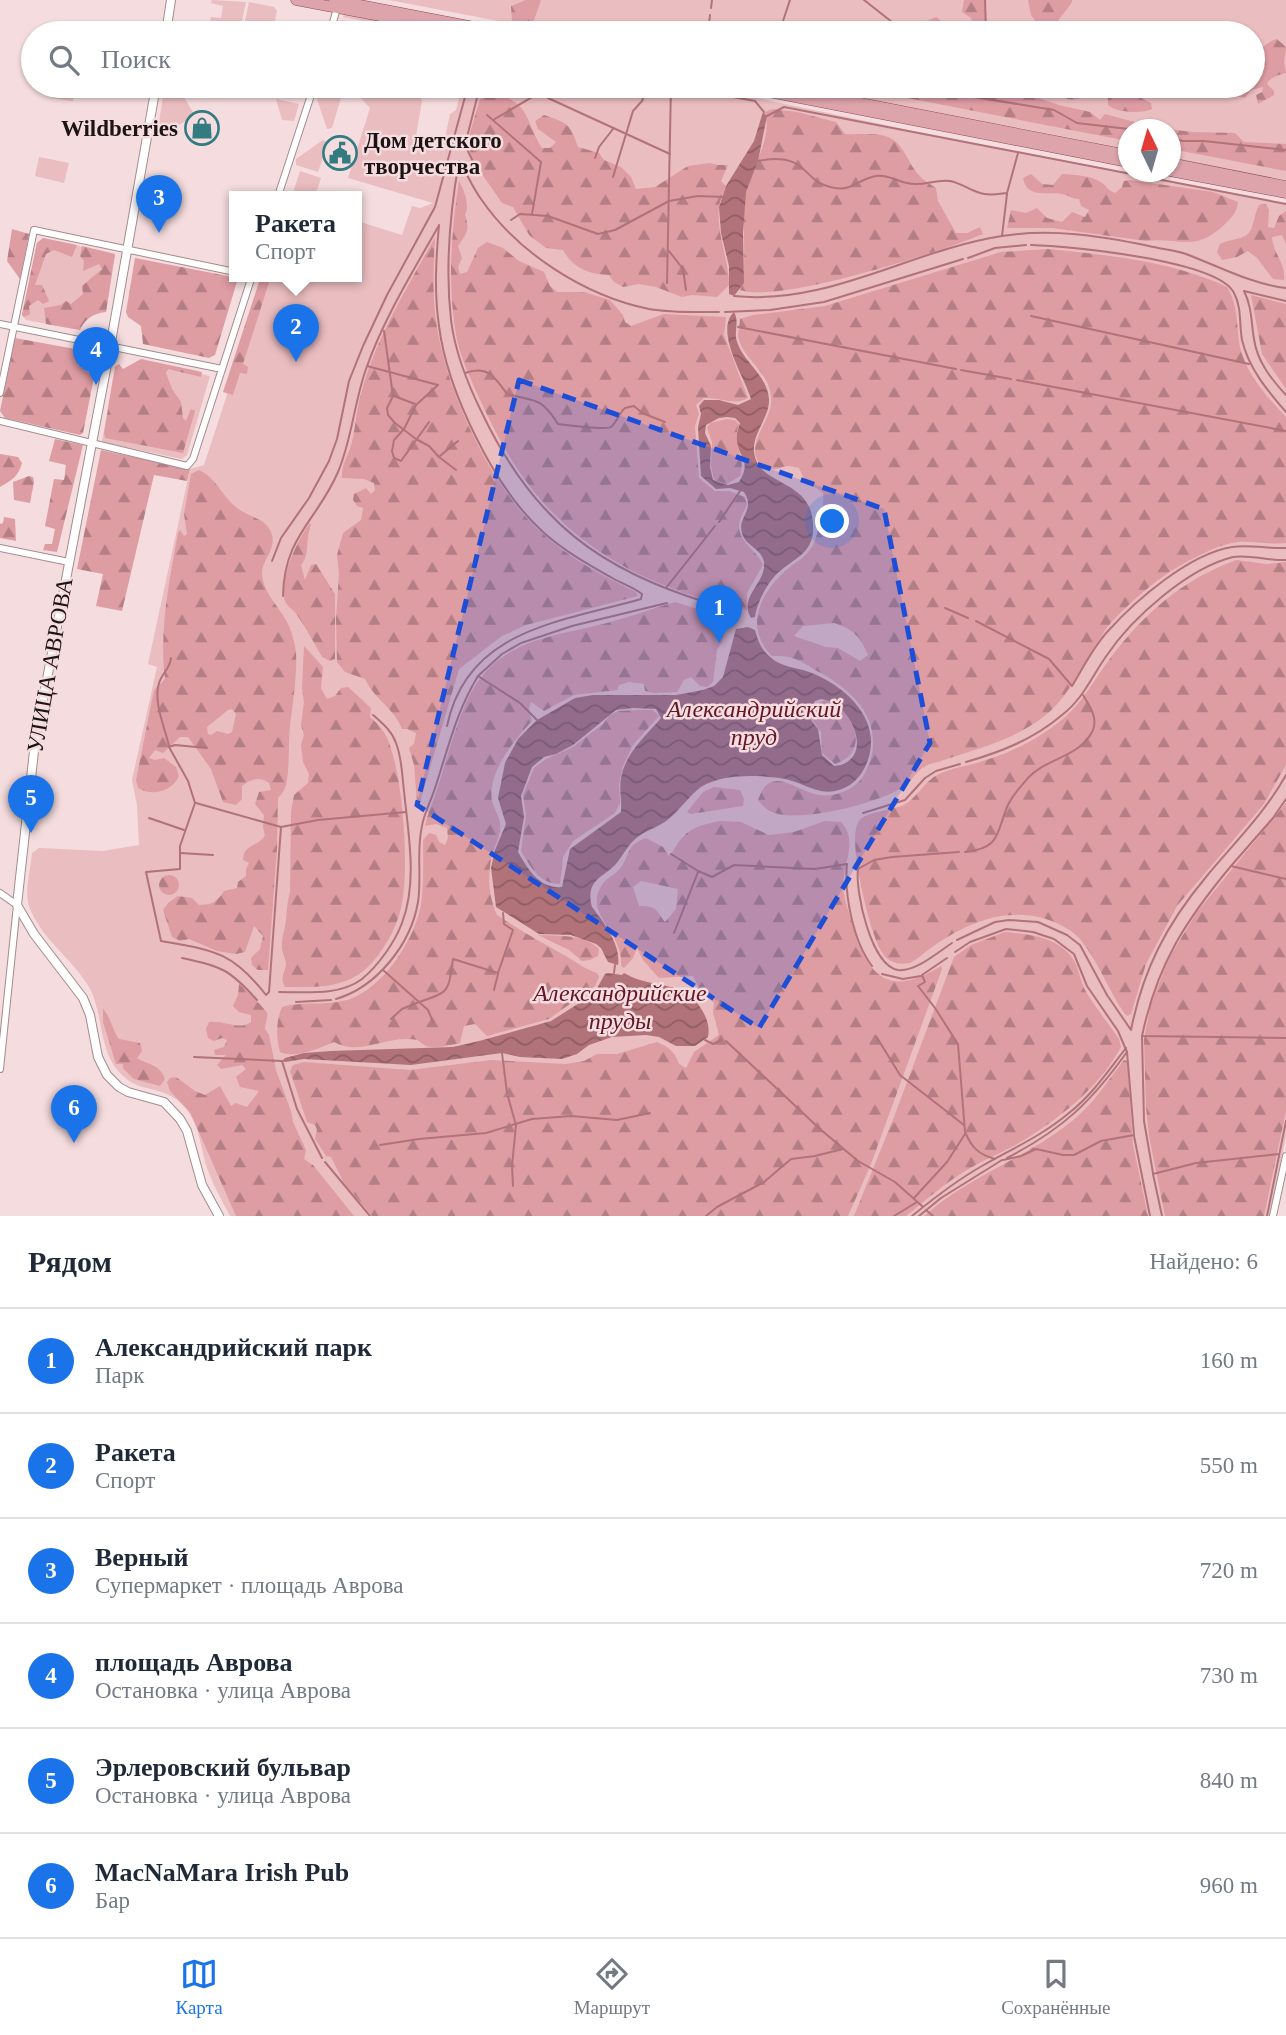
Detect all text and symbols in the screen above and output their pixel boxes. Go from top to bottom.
search box [21,21,1265,98]
icon: search [45,41,83,79]
text: Поиск [101,45,171,74]
shop icon: Wildberries [183,109,221,147]
place label: Wildberries [61,116,178,141]
north arrow [1118,119,1181,182]
place label: Дом детского творчества [364,128,502,179]
public building icon: Дом детского творчества [321,134,359,172]
pin: 3 [136,175,182,233]
popup [229,191,362,282]
text: Ракета [255,209,336,238]
text: Спорт [255,239,315,264]
pin: 2 [273,304,319,362]
pin: 4 [73,327,119,385]
your location [815,504,849,538]
street label: УЛИЦА АВРОВА [22,575,78,754]
pin: 1 [696,585,742,643]
water label: Александрийский пруд [665,696,841,750]
pin: 5 [8,775,54,833]
water label: Александрийские пруды [531,980,707,1034]
pin: 6 [51,1085,97,1143]
text: Рядом [28,1245,112,1278]
text: Найдено: 6 [1150,1249,1258,1274]
text: Александрийский парк [95,1333,372,1362]
text: 1 [45,1348,57,1373]
text: 160 m [1200,1348,1258,1373]
text: Парк [95,1363,145,1388]
text: Ракета [95,1438,176,1467]
text: 2 [45,1453,57,1478]
text: 550 m [1200,1453,1258,1478]
text: Спорт [95,1468,155,1493]
text: Верный [95,1543,189,1572]
text: 3 [45,1558,57,1583]
text: 720 m [1200,1558,1258,1583]
text: Супермаркет · площадь Аврова [95,1573,403,1598]
text: площадь Аврова [95,1648,293,1677]
text: 4 [45,1663,57,1688]
text: 730 m [1200,1663,1258,1688]
text: Остановка · улица Аврова [95,1678,351,1703]
text: Эрлеровский бульвар [95,1753,351,1782]
text: 5 [45,1768,57,1793]
text: 840 m [1200,1768,1258,1793]
text: Остановка · улица Аврова [95,1783,351,1808]
text: MacNaMara Irish Pub [95,1858,349,1887]
text: 6 [45,1873,57,1898]
text: 960 m [1200,1873,1258,1898]
text: Бар [95,1888,130,1913]
tab: Карта [176,1955,223,2019]
tab: Маршрут [574,1955,650,2019]
tab: Сохранённые [1001,1955,1110,2019]

